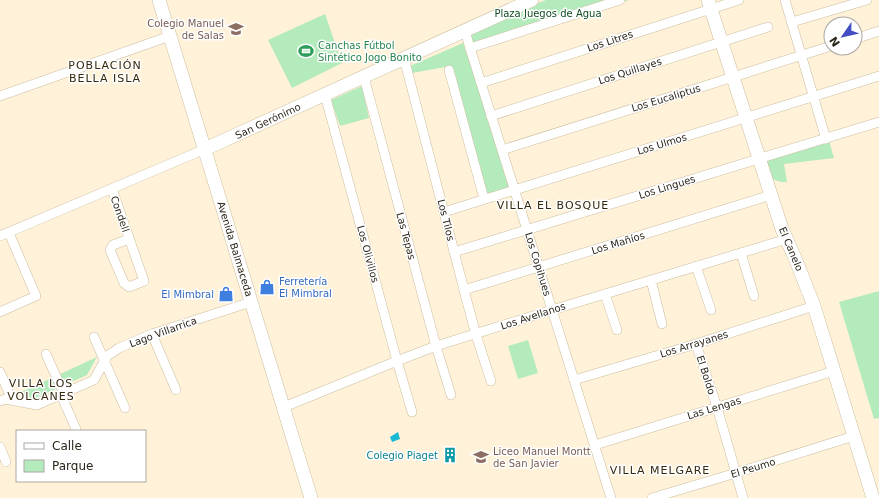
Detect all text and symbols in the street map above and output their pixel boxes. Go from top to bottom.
park label: Plaza Juegos de Agua [494,8,602,19]
north arrow [823,16,863,56]
place label: Colegio Manuel de Salas [147,18,224,41]
school or university icon: Colegio Manuel de Salas [227,20,245,38]
street label: Los Litres [586,28,634,54]
text: N [827,34,843,49]
place label: Canchas Fútbol Sintético Jogo Bonito [318,40,422,63]
sports icon: Canchas Fútbol Sintético Jogo Bonito [297,42,315,60]
street label: Los Quillayes [597,56,663,86]
district label: POBLACIÓN BELLA ISLA [68,59,142,85]
street label: Los Eucaliptus [630,82,702,114]
street label: San Gerónimo [234,101,302,141]
street label: Los Ulmos [636,131,688,157]
street label: Los Lingues [637,173,697,201]
street label: Condell [109,194,131,234]
street label: Los Tilos [436,198,456,242]
district label: VILLA EL BOSQUE [497,199,609,212]
street label: Avenida Balmaceda [215,200,255,298]
street label: Las Tepas [394,211,418,261]
street label: Los Olivillos [355,224,381,284]
street label: El Canelo [777,225,805,273]
street label: Los Mañíos [590,230,646,256]
street label: Los Copihues [523,231,553,297]
place label: Ferretería El Mimbral [279,276,332,299]
shop icon: Ferretería El Mimbral [258,278,276,296]
shop icon: El Mimbral [217,285,235,303]
place label: El Mimbral [161,289,214,300]
street label: Los Avellanos [499,300,567,332]
street label: Lago Villarrica [128,315,198,349]
street label: Los Arrayanes [659,328,729,360]
street label: El Boldo [695,354,717,396]
district label: VILLA LOS VOLCANES [7,377,75,403]
street label: Las Lengas [686,395,742,421]
legend [16,430,146,482]
text: Calle [52,439,82,453]
building icon: Colegio Piaget [441,446,459,464]
place label: Liceo Manuel Montt de San Javier [493,446,591,469]
school or university icon: Liceo Manuel Montt de San Javier [472,448,490,466]
place label: Colegio Piaget [366,450,438,461]
street label: El Peumo [729,456,777,480]
text: Parque [52,459,93,473]
district label: VILLA MELGARE [610,464,710,477]

